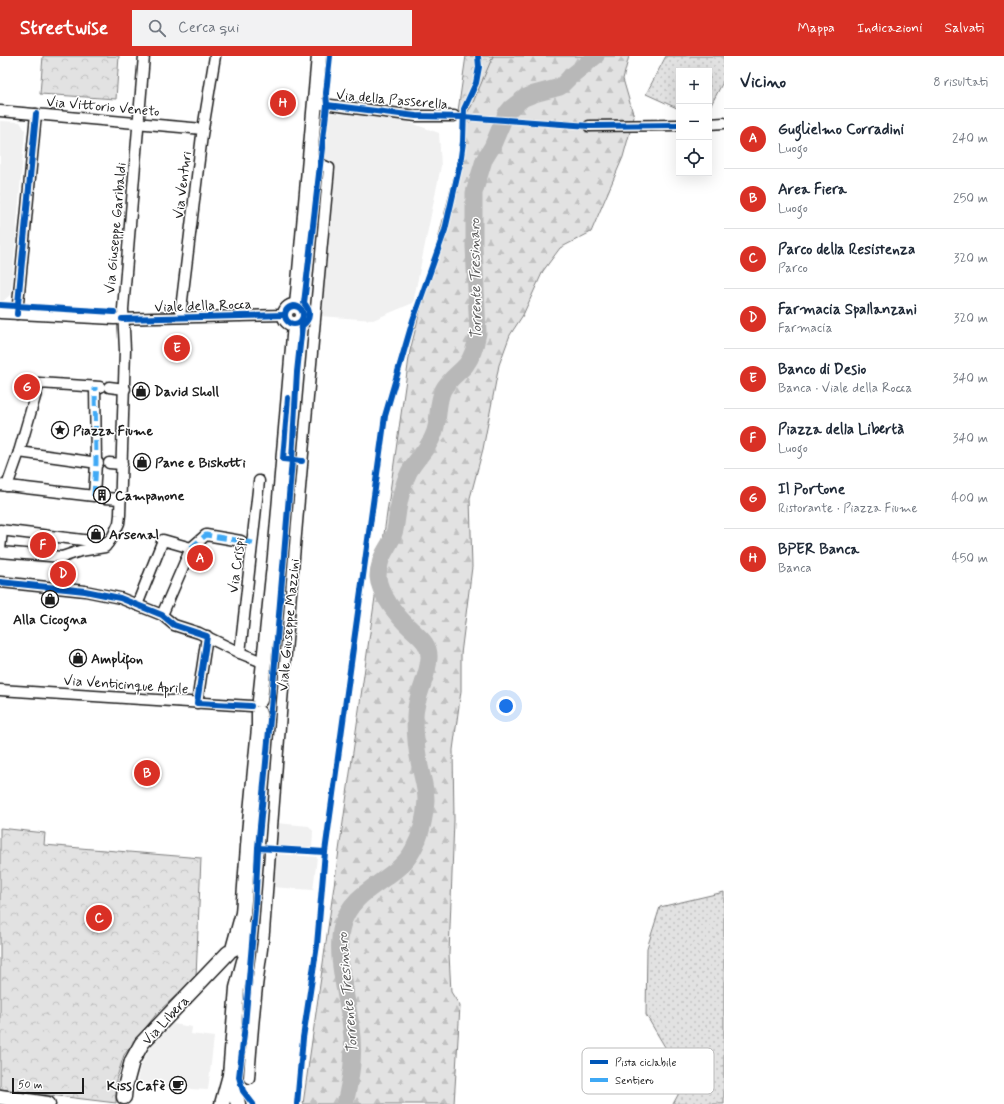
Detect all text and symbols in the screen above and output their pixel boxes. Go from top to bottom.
search box [132,10,412,46]
text: Streetwise [20,16,108,41]
icon: search [146,17,168,39]
text: Cerca qui [178,18,239,38]
text: Mappa [797,19,835,37]
text: Indicazioni [857,19,922,37]
text: Salvati [944,19,984,37]
map controls [676,68,712,176]
button: + [676,68,712,104]
text: Vicino [740,71,786,93]
text: 8 risultati [933,74,988,91]
street label: Via della Passerella [335,86,449,114]
pin: H [270,88,296,118]
street label: Via Vittorio Veneto [46,93,160,121]
button: − [676,104,712,140]
text: Guglielmo Corradini [778,120,904,140]
text: A [749,130,757,147]
text: 240 m [952,130,988,147]
button: locate [676,140,712,176]
text: Luogo [778,140,808,157]
street label: Via Venturi [170,150,196,220]
street label: Via Giuseppe Garibaldi [101,162,131,294]
text: Area Fiera [778,180,847,200]
text: B [749,190,757,207]
text: 250 m [953,190,988,207]
text: Luogo [778,200,808,217]
water label: Torrente Tresinaro [465,217,487,340]
text: Parco della Resistenza [778,240,915,260]
text: C [748,250,758,267]
text: 320 m [954,250,988,267]
text: Parco [778,260,808,277]
street label: Viale della Rocca [154,295,252,317]
text: Farmacia Spallanzani [778,300,917,320]
text: D [749,310,757,327]
text: 320 m [954,310,988,327]
text: Farmacia [778,320,832,337]
pin: E [164,333,190,363]
text: Banco di Desio [778,360,866,380]
text: E [749,370,757,387]
text: 340 m [953,370,988,387]
pin: G [14,372,40,402]
text: Banca · Viale della Rocca [778,380,912,397]
shop icon: David Sholl [131,381,151,401]
place label: David Sholl [154,383,220,401]
place icon: Piazza Fiume [50,420,70,440]
text: Piazza della Libertà [778,420,904,440]
place label: Piazza Fiume [73,422,153,440]
text: F [750,430,756,447]
text: 340 m [953,430,988,447]
text: Luogo [778,440,808,457]
shop icon: Pane e Biskotti [132,452,152,472]
place label: Pane e Biskotti [155,454,246,472]
text: Il Portone [778,480,845,500]
building icon: Campanone [92,485,112,505]
place label: Campanone [115,487,185,505]
text: G [749,490,757,507]
text: 400 m [951,490,988,507]
text: Ristorante · Piazza Fiume [778,500,918,517]
shop icon: Arsenal [86,524,106,544]
place label: Arsenal [109,526,159,544]
pin: F [30,530,56,560]
street label: Via Crispi [225,536,249,594]
text: BPER Banca [778,540,859,560]
pin: A [187,543,213,573]
text: H [749,550,757,567]
text: 450 m [952,550,988,567]
street label: Viale Giuseppe Mazzini [274,558,304,692]
pin: D [50,559,76,589]
text: Banca [778,560,812,577]
shop icon: Alla Cicogna [40,589,60,609]
place label: Alla Cicogna [13,611,87,632]
shop icon: Amplifon [68,648,88,668]
place label: Amplifon [91,650,143,670]
street label: Via Venticinque Aprile [63,672,189,699]
your location [496,696,516,716]
pin: B [134,758,160,788]
pin: C [86,903,112,933]
water label: Torrente Tresinaro [333,931,363,1054]
street label: Via Libera [138,992,193,1049]
legend [582,1048,714,1094]
text: Pista ciclabile [615,1056,676,1070]
text: Sentiero [615,1074,654,1088]
cafe icon: Kiss Cafè [168,1075,188,1095]
scale bar [12,1076,84,1095]
place label: Kiss Cafè [107,1077,166,1095]
text: 50 m [18,1078,43,1092]

